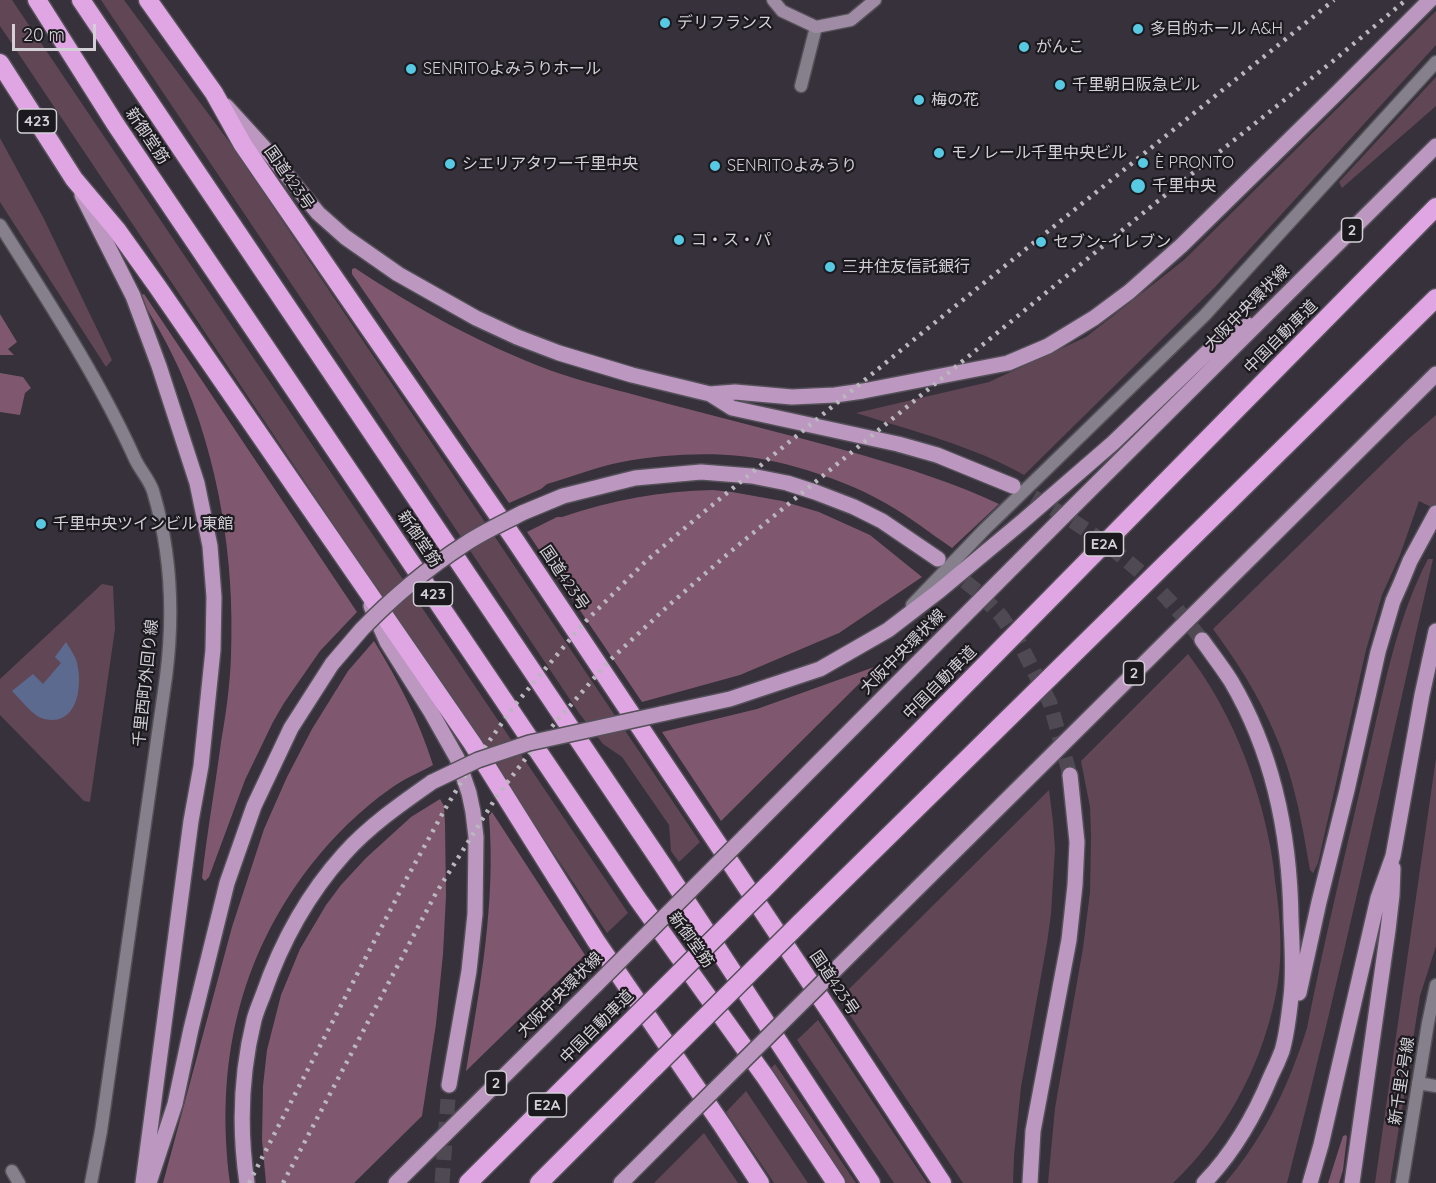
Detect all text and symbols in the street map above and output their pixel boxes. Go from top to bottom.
scale bar [15,12,99,50]
place label: デリフランス [677,13,773,33]
marker: デリフランス [658,16,672,30]
place label: 多目的ホール A&H [1150,19,1283,39]
marker: 多目的ホール A&H [1131,22,1145,36]
text: 20 m [23,23,65,46]
place label: がんこ [1036,37,1084,57]
marker: がんこ [1017,40,1031,54]
place label: SENRITOよみうりホール [423,59,601,79]
marker: SENRITOよみうりホール [404,62,418,76]
place label: 千里朝日阪急ビル [1072,75,1200,95]
marker: 千里朝日阪急ビル [1053,78,1067,92]
place label: 梅の花 [931,90,979,110]
marker: 梅の花 [912,93,926,107]
street label: 新御堂筋 [121,104,173,168]
road number: 423 [18,109,57,133]
street label: 国道423号 [260,142,318,214]
place label: モノレール千里中央ビル [951,143,1127,163]
marker: モノレール千里中央ビル [932,146,946,160]
place label: È PRONTO [1155,153,1234,173]
place label: シエリアタワー千里中央 [462,154,638,174]
place label: SENRITOよみうり [727,156,857,176]
marker: È PRONTO [1136,156,1150,170]
marker: シエリアタワー千里中央 [443,157,457,171]
marker: SENRITOよみうり [708,159,722,173]
place label: 千里中央 [1152,176,1216,196]
marker: 千里中央 [1129,177,1147,195]
road number: 2 [1342,218,1362,242]
place label: コ・ス・パ [691,230,771,250]
place label: セブン-イレブン [1053,232,1171,252]
marker: コ・ス・パ [672,233,686,247]
marker: セブン-イレブン [1034,235,1048,249]
place label: 三井住友信託銀行 [842,257,970,277]
marker: 三井住友信託銀行 [823,260,837,274]
street label: 大阪中央環状線 [1201,262,1293,354]
street label: 中国自動車道 [1240,296,1322,378]
street label: 新御堂筋 [393,507,445,571]
place label: 千里中央ツインビル 東館 [53,514,233,534]
marker: 千里中央ツインビル 東館 [34,517,48,531]
road number: E2A [1084,532,1124,556]
street label: 国道423号 [535,542,593,614]
road number: 423 [414,582,452,606]
street label: 大阪中央環状線 [857,606,949,698]
street label: 千里西町外回り線 [130,618,162,748]
street label: 中国自動車道 [899,642,981,724]
road number: 2 [1124,661,1144,685]
street label: 新御堂筋 [664,908,718,972]
street label: 国道423号 [805,947,863,1019]
street label: 大阪中央環状線 [514,949,606,1041]
street label: 中国自動車道 [556,986,638,1068]
street label: 新千里2号線 [1386,1036,1418,1126]
road number: 2 [486,1071,506,1095]
road number: E2A [528,1093,566,1117]

